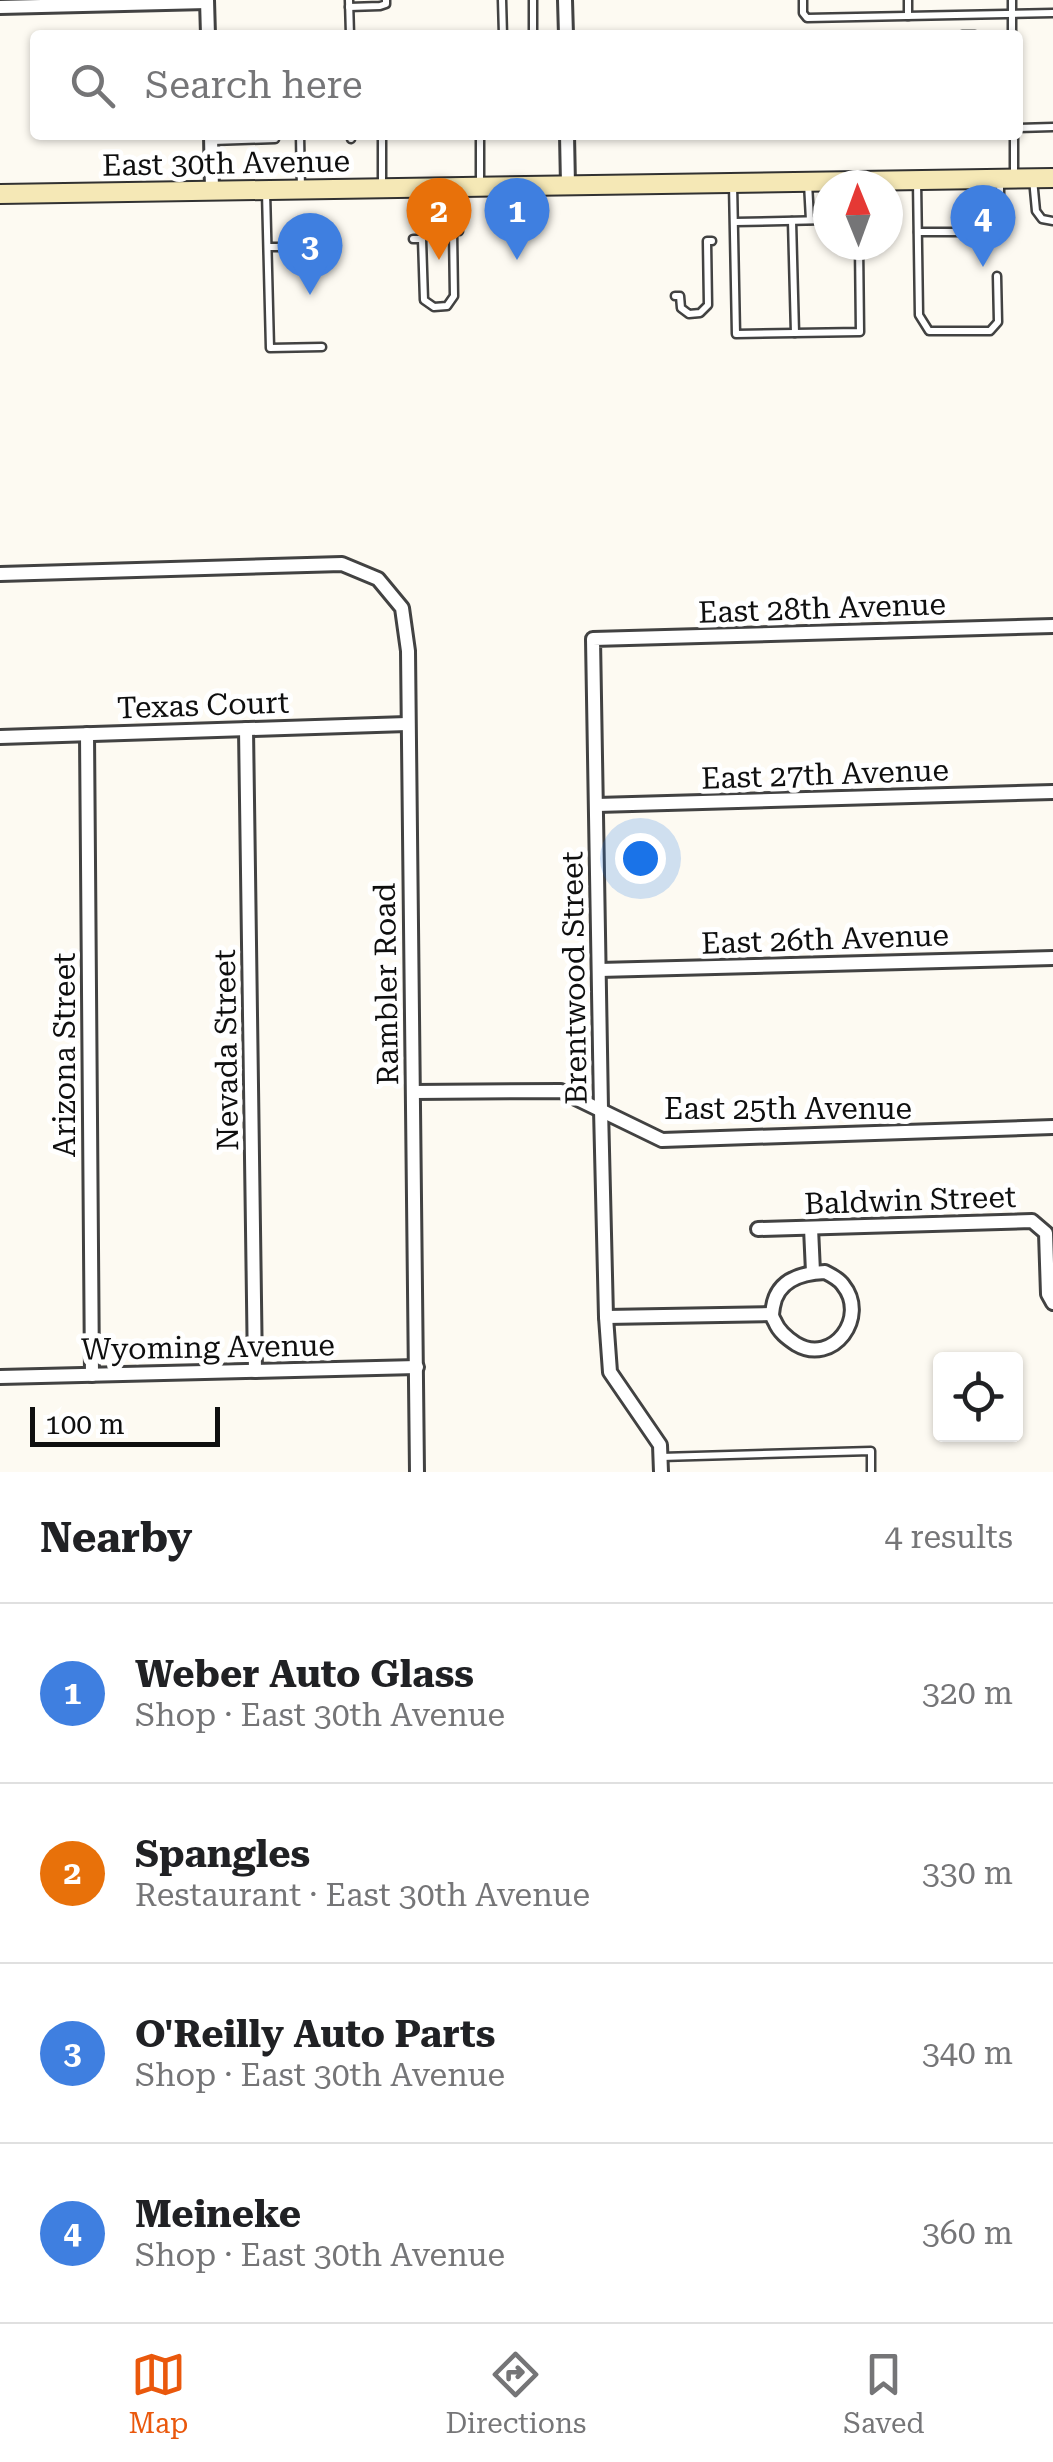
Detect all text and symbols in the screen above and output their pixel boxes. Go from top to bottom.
search box [30,30,1023,140]
icon: search [65,58,120,113]
text: Search here [145,63,363,107]
street label: East 30th Avenue [102,143,350,183]
north arrow [813,170,903,260]
pin: 2 [406,178,472,260]
pin: 1 [484,178,550,260]
pin: 4 [950,184,1016,267]
pin: 3 [278,212,342,295]
street label: East 28th Avenue [697,586,947,630]
street label: Texas Court [116,685,290,725]
street label: East 27th Avenue [700,752,950,796]
your location [615,833,666,884]
street label: Brentwood Street [554,851,594,1105]
street label: Rambler Road [367,882,405,1086]
street label: East 26th Avenue [700,917,950,961]
street label: Nevada Street [207,949,245,1151]
street label: Arizona Street [47,953,82,1157]
street label: East 25th Avenue [664,1091,912,1126]
street label: Baldwin Street [803,1179,1017,1221]
street label: Wyoming Avenue [81,1327,335,1367]
map controls [933,1352,1023,1442]
button: locate [933,1352,1023,1442]
scale bar [30,1402,220,1446]
text: 100 m [45,1408,125,1441]
text: Nearby [40,1513,192,1562]
text: 4 results [885,1518,1013,1556]
text: Weber Auto Glass [135,1652,474,1696]
text: 1 [64,1674,81,1712]
text: 320 m [922,1674,1013,1712]
text: Shop · East 30th Avenue [135,1696,505,1734]
text: Spangles [135,1832,310,1876]
text: 2 [64,1854,81,1892]
text: 330 m [922,1854,1013,1892]
text: Restaurant · East 30th Avenue [135,1876,590,1914]
text: O'Reilly Auto Parts [135,2012,495,2056]
text: 3 [64,2034,81,2072]
text: 340 m [922,2034,1013,2072]
text: Shop · East 30th Avenue [135,2056,505,2094]
text: Meineke [135,2192,301,2236]
text: 4 [64,2214,81,2252]
text: 360 m [922,2214,1013,2252]
text: Shop · East 30th Avenue [135,2236,505,2274]
tab: Map [129,2347,188,2440]
tab: Directions [445,2347,586,2440]
tab: Saved [843,2347,925,2440]

